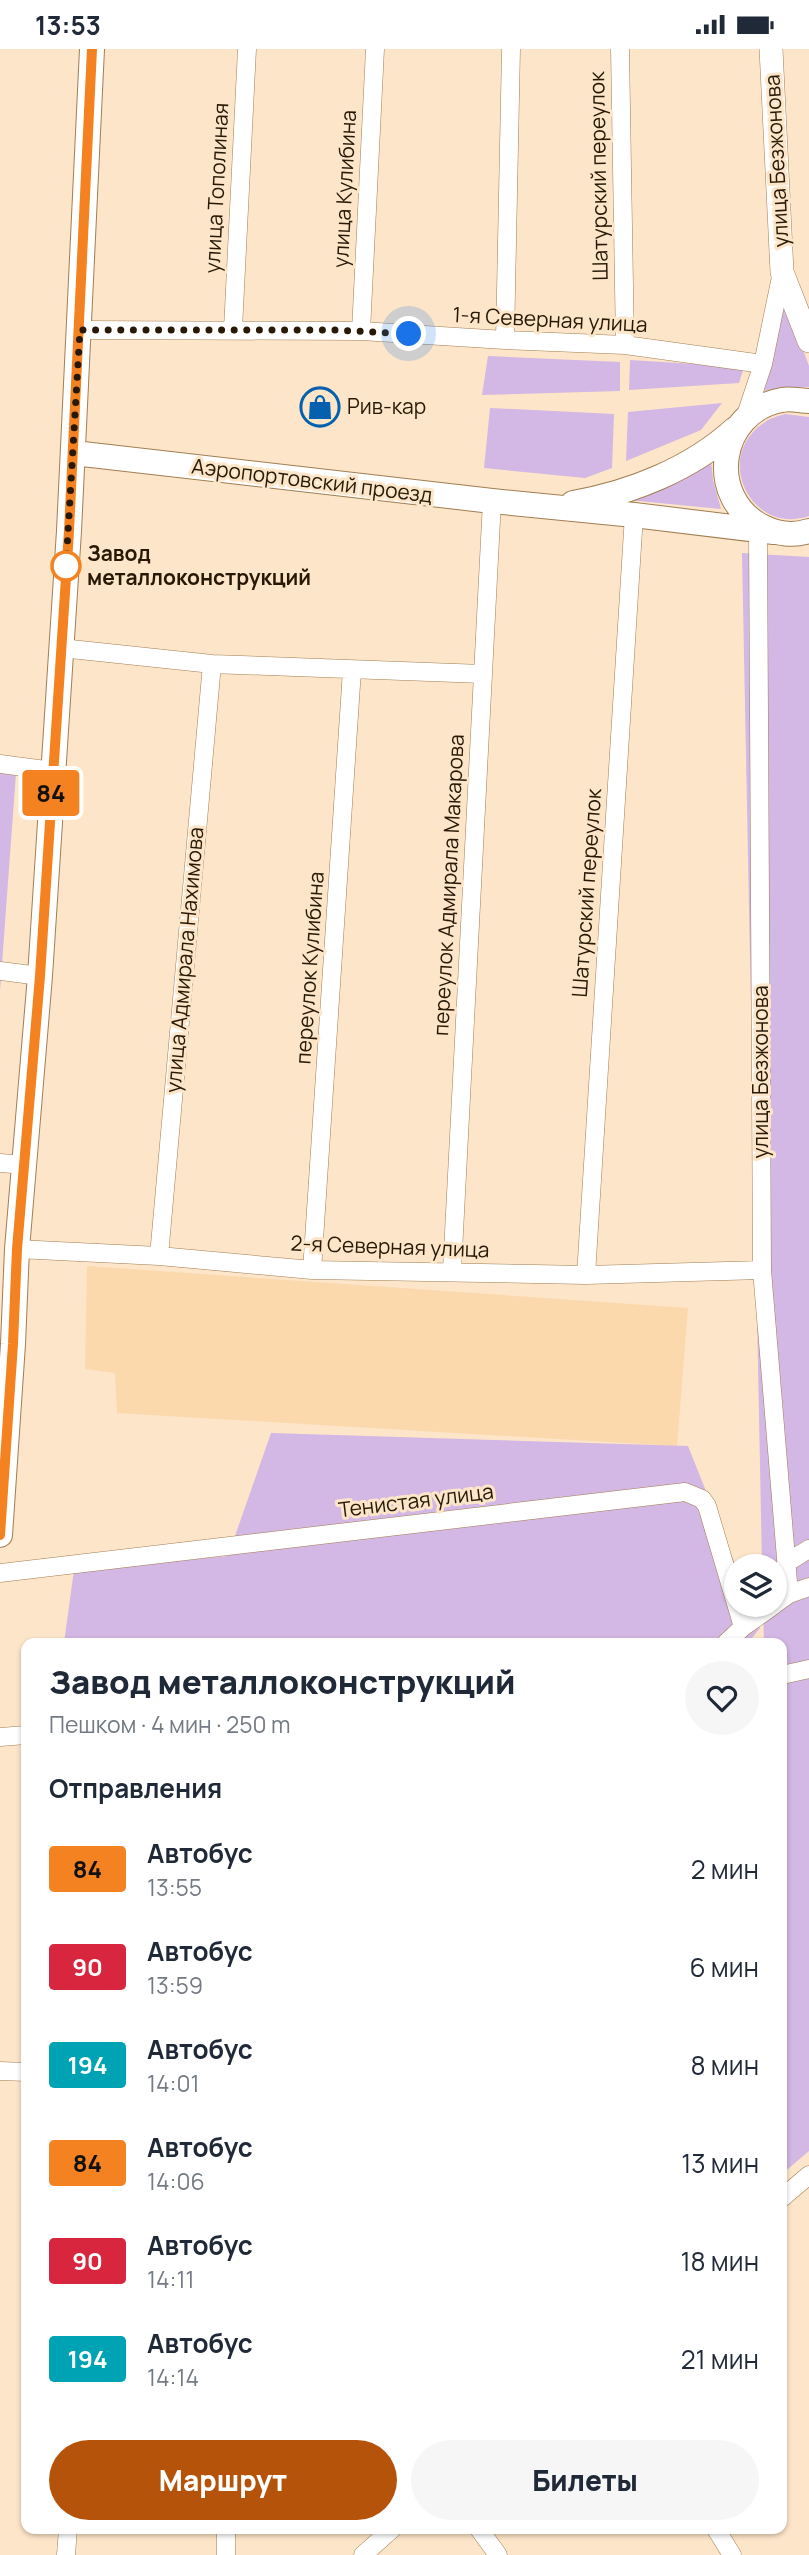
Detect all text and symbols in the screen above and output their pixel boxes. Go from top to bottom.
text: 13:53 [35,7,101,43]
street label: Шатурский переулок [582,71,614,281]
street label: улица Безжонова [757,74,795,248]
street label: улица Тополиная [198,102,234,274]
street label: улица Кулибина [326,109,362,269]
street label: 1-я Северная улица [452,300,648,338]
your location [391,316,426,351]
shop icon: Рив-кар [299,386,341,428]
place label: Рив-кар [347,392,426,420]
street label: Аэропортовский проезд [190,451,434,509]
place label: Завод металлоконструкций [87,539,311,591]
marker: Завод металлоконструкций [51,551,81,581]
street label: переулок Адмирала Макарова [426,733,470,1037]
line badge: 84 [20,770,82,816]
text: 84 [36,776,66,809]
street label: Шатурский переулок [565,787,607,998]
street label: улица Адмирала Нахимова [158,826,210,1094]
street label: переулок Кулибина [288,871,330,1065]
street label: улица Безжонова [746,985,774,1159]
street label: 2-я Северная улица [290,1229,490,1263]
street label: Тенистая улица [337,1477,495,1523]
map controls [724,1554,787,1617]
button: layers [724,1554,787,1617]
text: Завод металлоконструкций [49,1659,516,1704]
button: heart [685,1661,759,1735]
text: Пешком · 4 мин · 250 m [49,1708,291,1740]
text: Отправления [49,1770,222,1806]
text: Автобус [147,1835,253,1871]
text: 2 мин [691,1851,759,1887]
text: 84 [73,1852,102,1885]
text: 13:55 [147,1871,202,1903]
text: Автобус [147,1933,253,1969]
text: 6 мин [690,1949,759,1985]
text: 90 [72,1950,103,1983]
text: 13:59 [147,1969,203,2001]
text: Автобус [147,2031,253,2067]
text: 8 мин [691,2047,759,2083]
text: 194 [67,2048,108,2081]
text: 14:01 [147,2067,199,2099]
text: Автобус [147,2129,253,2165]
text: 13 мин [681,2145,759,2181]
text: 84 [73,2146,102,2179]
text: 14:06 [147,2165,205,2197]
text: Автобус [147,2227,253,2263]
text: 18 мин [680,2243,759,2279]
text: 90 [72,2244,103,2277]
text: 14:11 [147,2263,194,2295]
text: Автобус [147,2325,253,2361]
text: 21 мин [681,2341,759,2377]
text: 194 [67,2342,108,2375]
text: 14:14 [147,2361,199,2393]
button: Маршрут [49,2440,397,2520]
button: Билеты [411,2440,759,2520]

